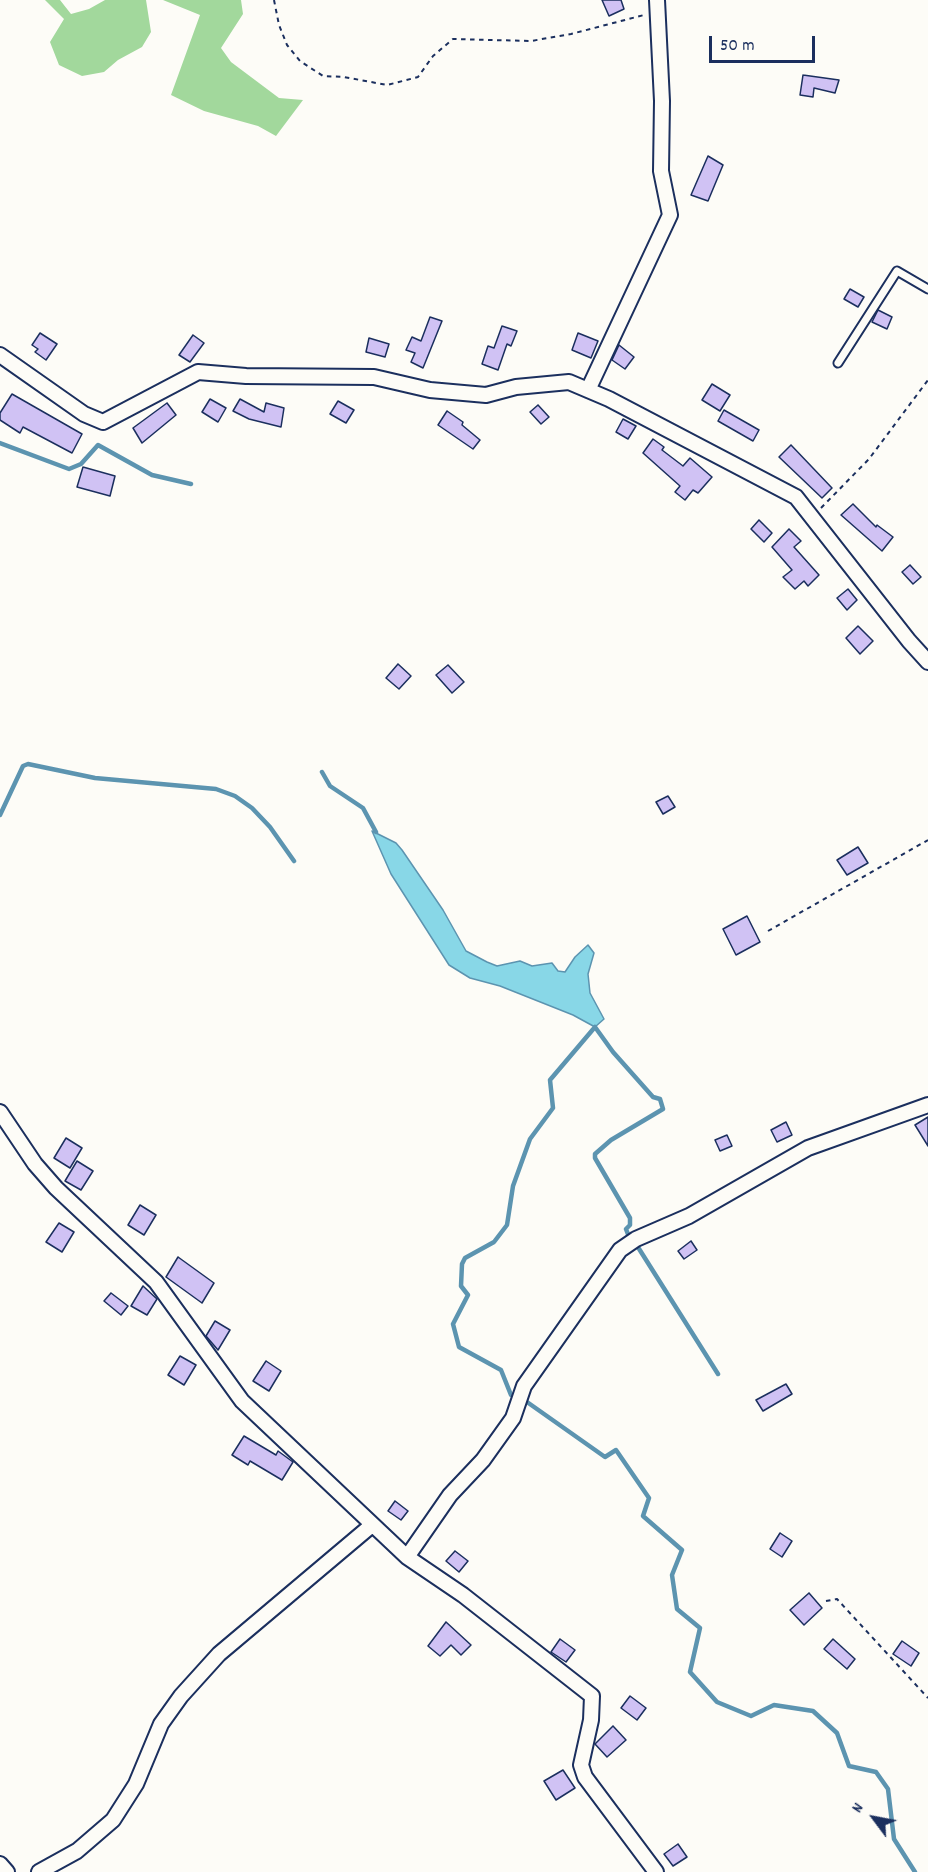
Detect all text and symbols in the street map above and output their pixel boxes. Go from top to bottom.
scale bar [712,24,818,62]
text: 50 m [720,34,755,59]
north arrow [844,1788,904,1848]
text: N [846,1799,870,1818]

